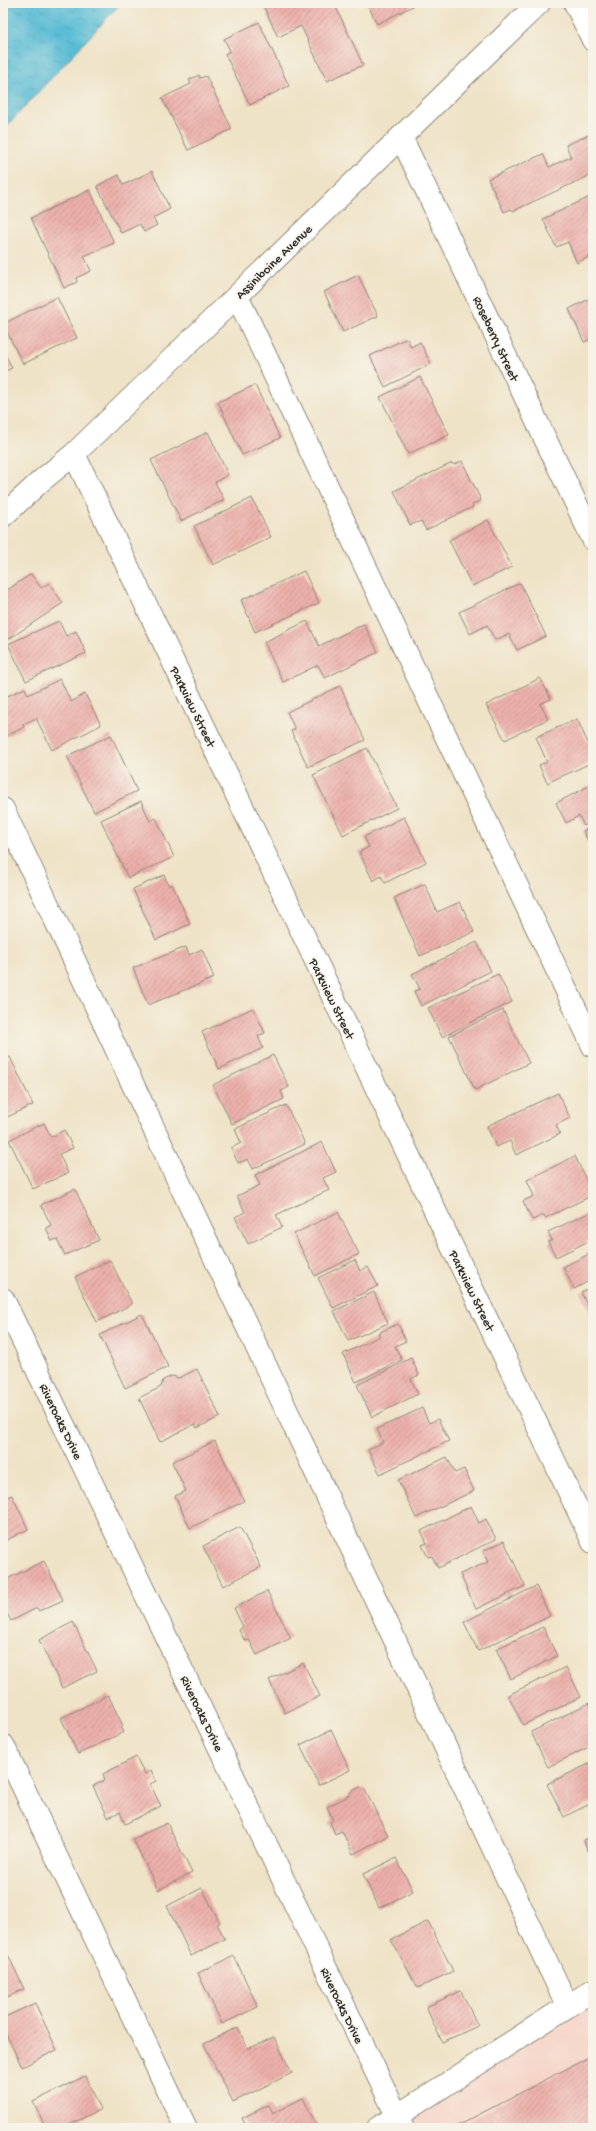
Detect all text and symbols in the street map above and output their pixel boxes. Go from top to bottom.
street label: Assiniboine Avenue [233,222,316,303]
street label: Roseberry Street [468,294,522,385]
street label: Parkview Street [165,663,218,751]
street label: Parkview Street [304,955,357,1043]
street label: Parkview Street [444,1247,497,1335]
street label: Riveroaks Drive [35,1382,85,1463]
street label: Riveroaks Drive [176,1674,226,1755]
street label: Riveroaks Drive [316,1966,366,2047]

